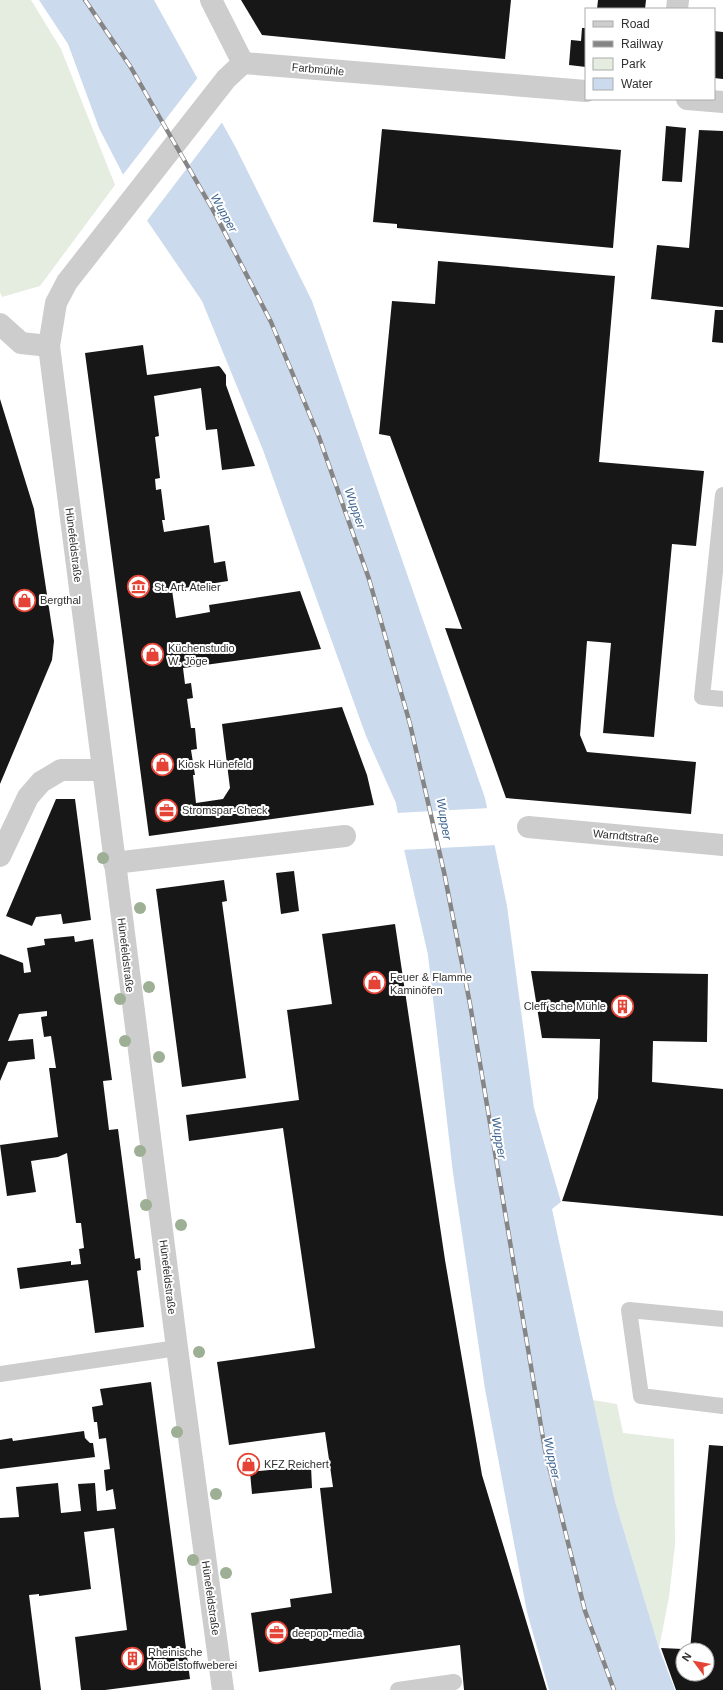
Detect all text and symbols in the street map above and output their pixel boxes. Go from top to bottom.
legend [585,8,715,100]
text: Road [621,17,650,31]
text: Railway [621,37,663,51]
text: Park [621,57,647,71]
street label: Farbmühle [291,61,345,77]
text: Water [621,77,653,91]
water label: Wupper [208,191,241,236]
water label: Wupper [342,486,369,531]
street label: Hünefeldstraße [63,507,85,583]
museum icon: St. Art. Atelier [126,574,152,600]
place label: St. Art. Atelier [154,581,221,593]
shop icon: Bergthal [12,587,38,613]
place label: Bergthal [40,594,81,606]
shop icon: Küchenstudio W. Jöge [139,641,165,667]
place label: Küchenstudio W. Jöge [168,642,235,667]
shop icon: Kiosk Hünefeld [149,751,175,777]
place label: Kiosk Hünefeld [178,758,252,770]
office icon: Stromspar-Check [154,797,180,823]
water label: Wupper [433,797,455,842]
place label: Stromspar-Check [182,804,268,816]
street label: Warndtstraße [592,827,660,845]
street label: Hünefeldstraße [115,917,137,993]
shop icon: Feuer & Flamme Kaminöfen [361,970,387,996]
place label: Feuer & Flamme Kaminöfen [390,971,472,996]
building icon: Cleff´sche Mühle [609,993,635,1019]
place label: Cleff´sche Mühle [524,1000,606,1012]
water label: Wupper [489,1116,509,1161]
street label: Hünefeldstraße [157,1239,179,1315]
water label: Wupper [541,1436,563,1481]
shop icon: KFZ Reichert [236,1451,262,1477]
place label: KFZ Reichert [264,1458,329,1470]
street label: Hünefeldstraße [200,1560,222,1636]
office icon: deepop-media [264,1620,290,1646]
place label: deepop-media [292,1627,363,1639]
north arrow [675,1642,715,1682]
building icon: Rheinische Möbelstoffweberei [119,1645,145,1671]
place label: Rheinische Möbelstoffweberei [148,1646,237,1671]
text: N [679,1650,694,1663]

